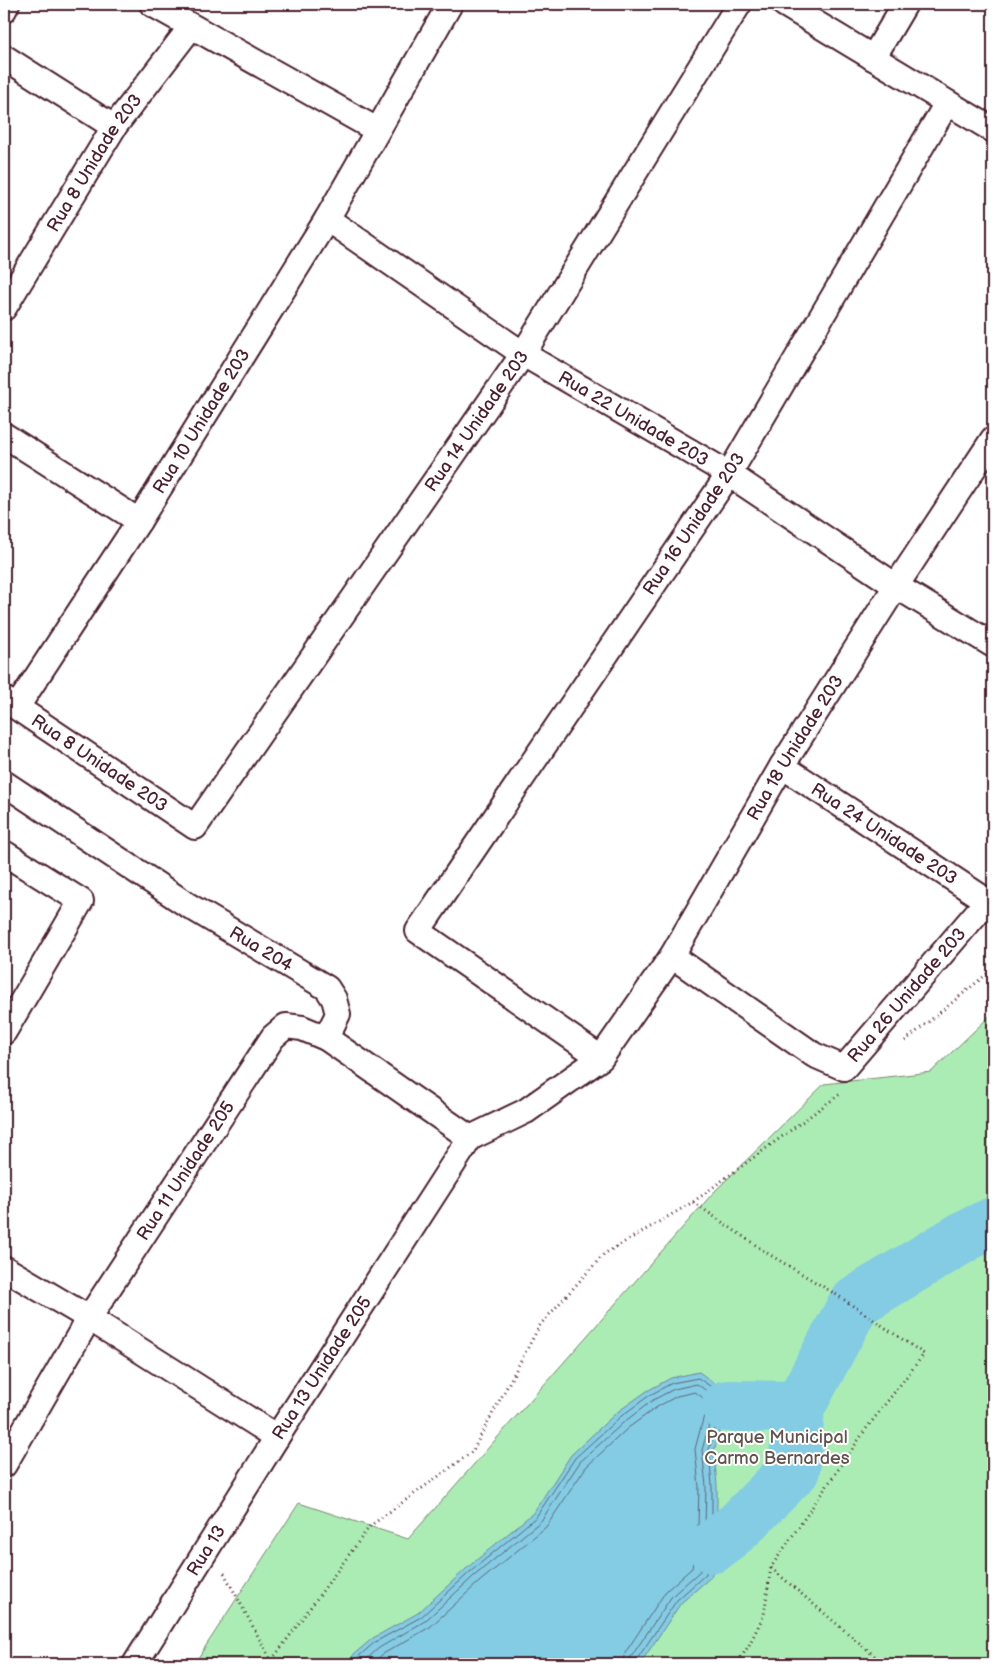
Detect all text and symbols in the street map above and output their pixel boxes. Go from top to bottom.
street label: Rua 8 Unidade 203 [42,90,146,236]
street label: Rua 10 Unidade 203 [148,345,254,497]
street label: Rua 14 Unidade 203 [420,346,533,496]
street label: Rua 22 Unidade 203 [555,366,712,470]
street label: Rua 16 Unidade 203 [639,449,749,599]
street label: Rua 18 Unidade 203 [742,671,847,824]
street label: Rua 8 Unidade 203 [27,710,172,816]
street label: Rua 24 Unidade 203 [807,779,961,889]
street label: Rua 204 [226,922,297,976]
street label: Rua 26 Unidade 203 [843,923,970,1067]
street label: Rua 11 Unidade 205 [132,1097,239,1244]
street label: Rua 13 Unidade 205 [268,1292,376,1443]
park label: Parque Municipal Carmo Bernardes [704,1427,850,1469]
street label: Rua 13 [182,1521,230,1580]

